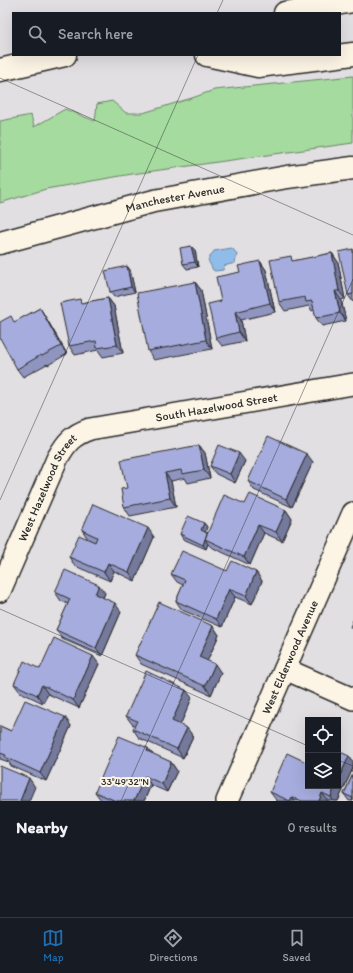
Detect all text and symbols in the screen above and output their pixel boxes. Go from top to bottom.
search box [12,12,341,56]
icon: search [26,23,48,45]
text: Search here [58,25,133,43]
street label: Manchester Avenue [124,181,226,215]
street label: South Hazelwood Street [154,390,279,425]
street label: West Hazelwood Street [15,430,80,544]
street label: West Elderwood Avenue [259,598,321,716]
map controls [305,717,341,789]
button: locate [305,717,341,753]
button: layers [305,753,341,789]
text: 33°49'32"N [101,775,149,788]
text: Nearby [16,817,68,837]
text: 0 results [287,820,337,835]
tab: Map [42,927,64,964]
tab: Directions [149,927,198,964]
tab: Saved [282,927,311,964]

